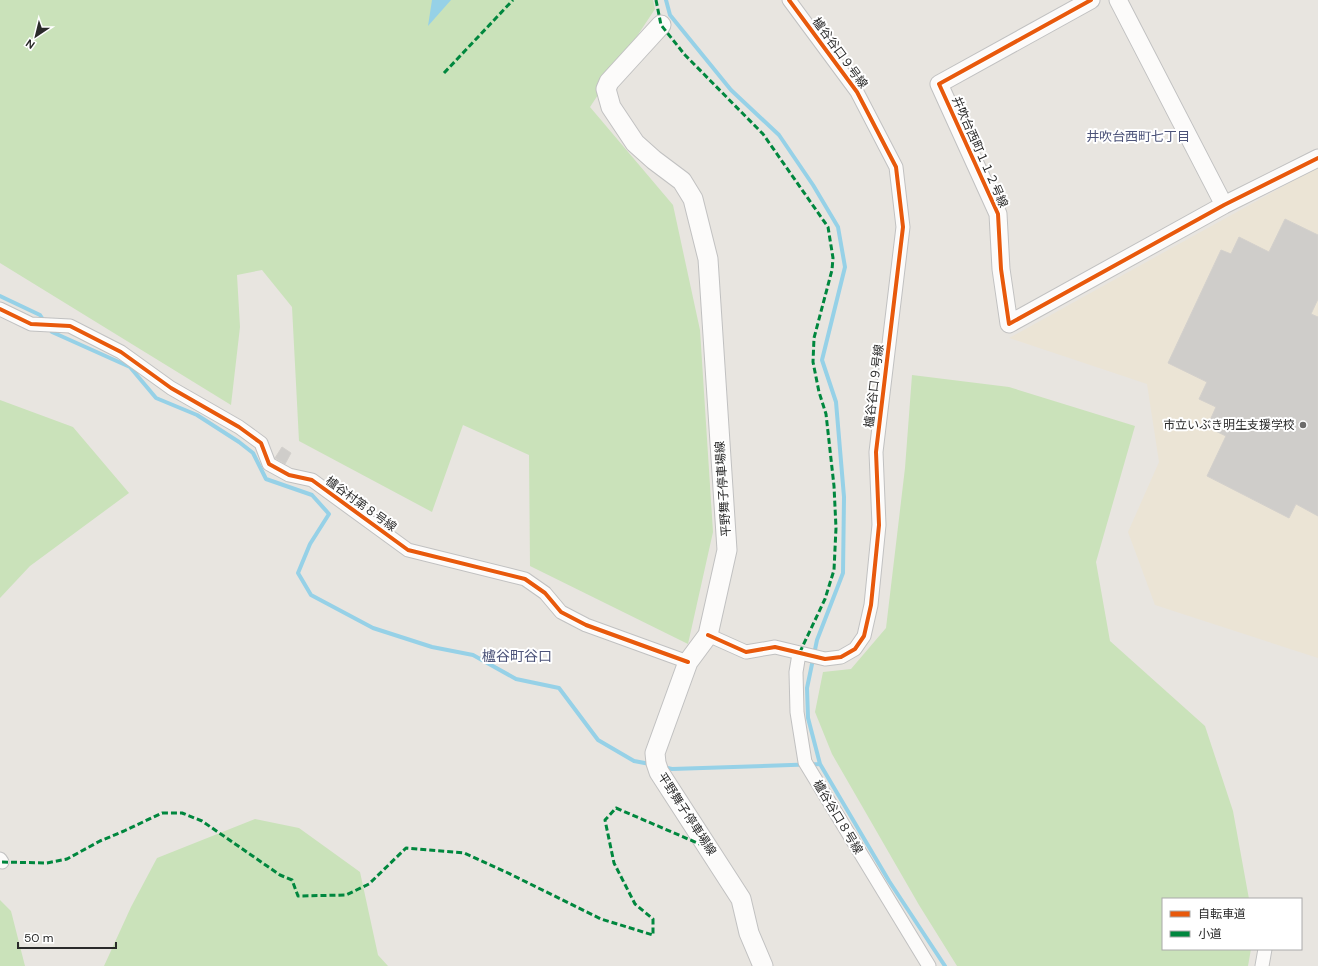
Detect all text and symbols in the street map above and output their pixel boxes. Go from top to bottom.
street label: 櫨谷谷口９号線 [809,14,871,92]
north arrow [16,16,56,56]
text: N [23,36,38,52]
street label: 井吹台西町１１２号線 [948,94,1012,210]
district label: 井吹台西町七丁目 [1086,128,1190,145]
street label: 櫨谷谷口９号線 [861,343,887,429]
place label: 市立いぶき明生支援学校 [1163,417,1295,433]
marker: 市立いぶき明生支援学校 [1298,420,1308,430]
street label: 平野舞子停車場線 [712,441,734,537]
street label: 櫨谷村第８号線 [322,473,400,535]
district label: 櫨谷町谷口 [482,647,552,665]
street label: 平野舞子停車場線 [654,769,720,859]
street label: 櫨谷谷口８号線 [810,777,866,857]
legend [1162,898,1302,950]
text: 自転車道 [1198,906,1246,922]
scale bar [18,924,116,950]
text: 小道 [1198,926,1222,942]
text: 50 m [24,930,53,946]

